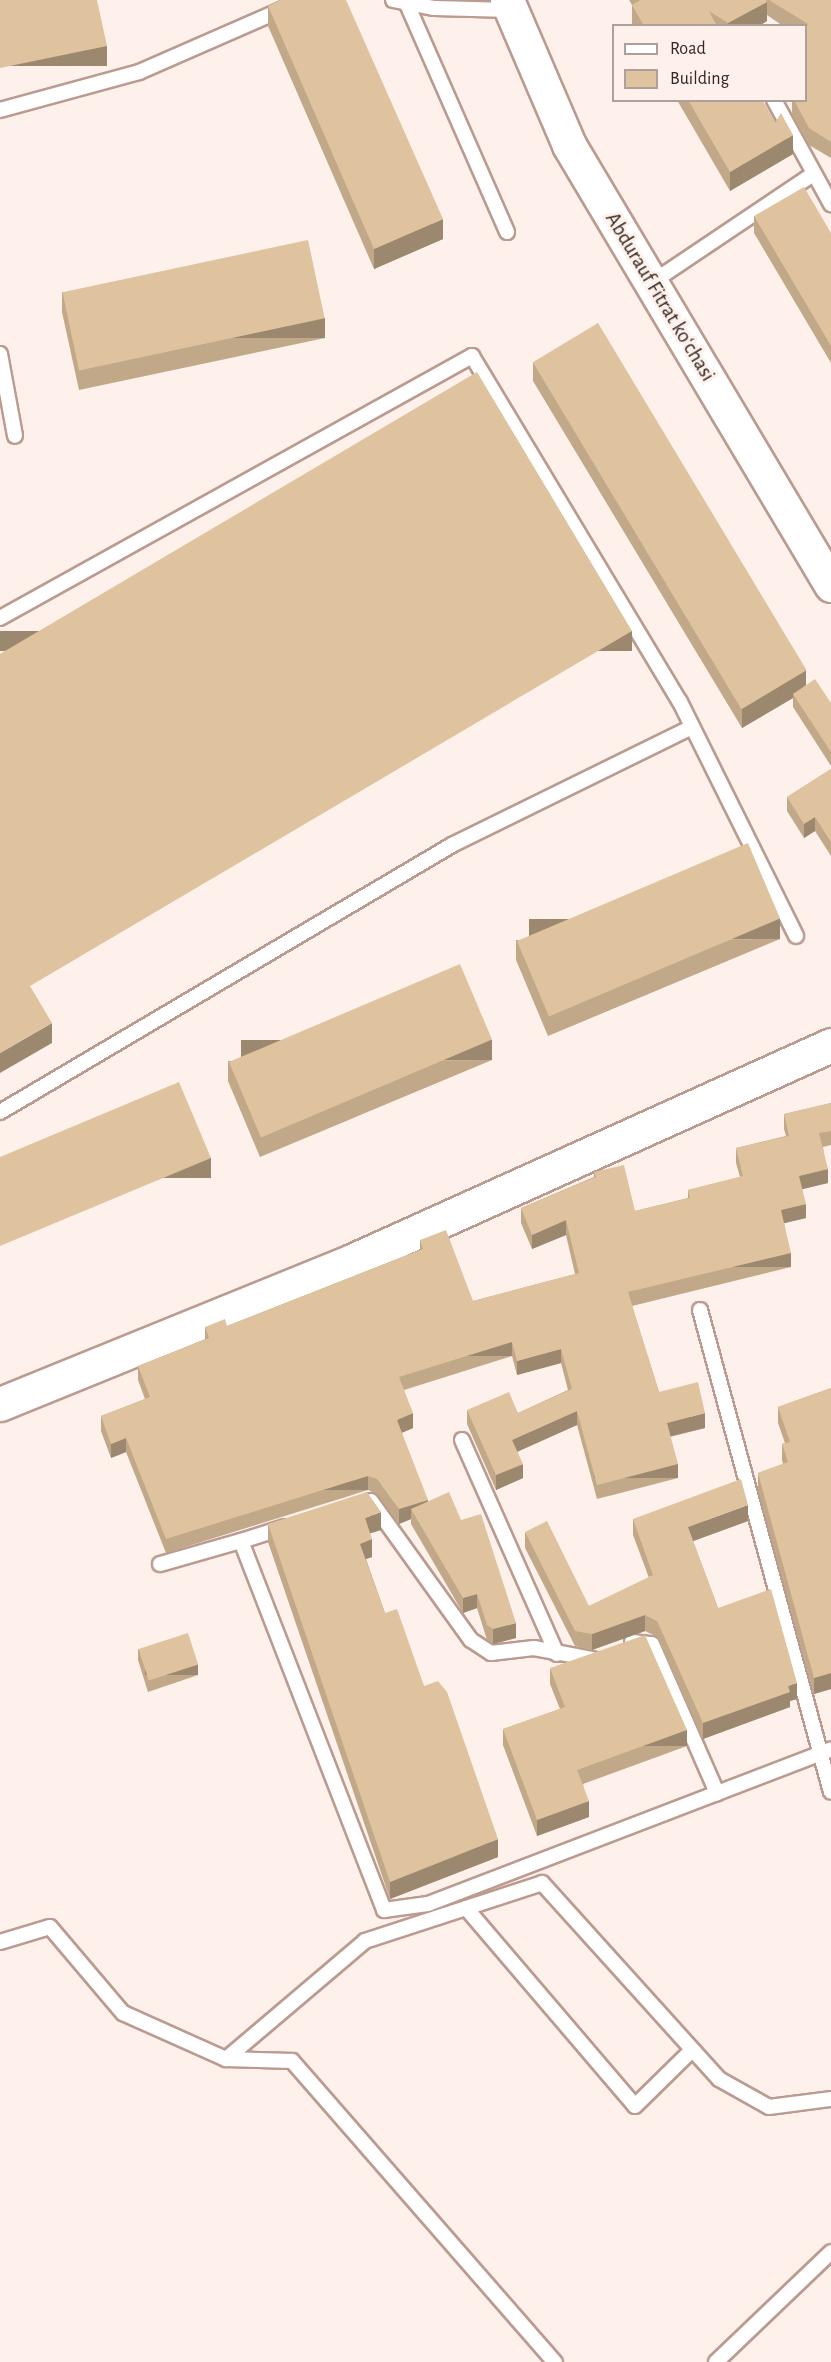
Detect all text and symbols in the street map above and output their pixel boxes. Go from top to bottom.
legend [612,24,807,102]
text: Road [670,40,706,58]
text: Building [670,70,729,88]
street label: Abdurauf Fitrat koʻchasi [600,208,720,386]

